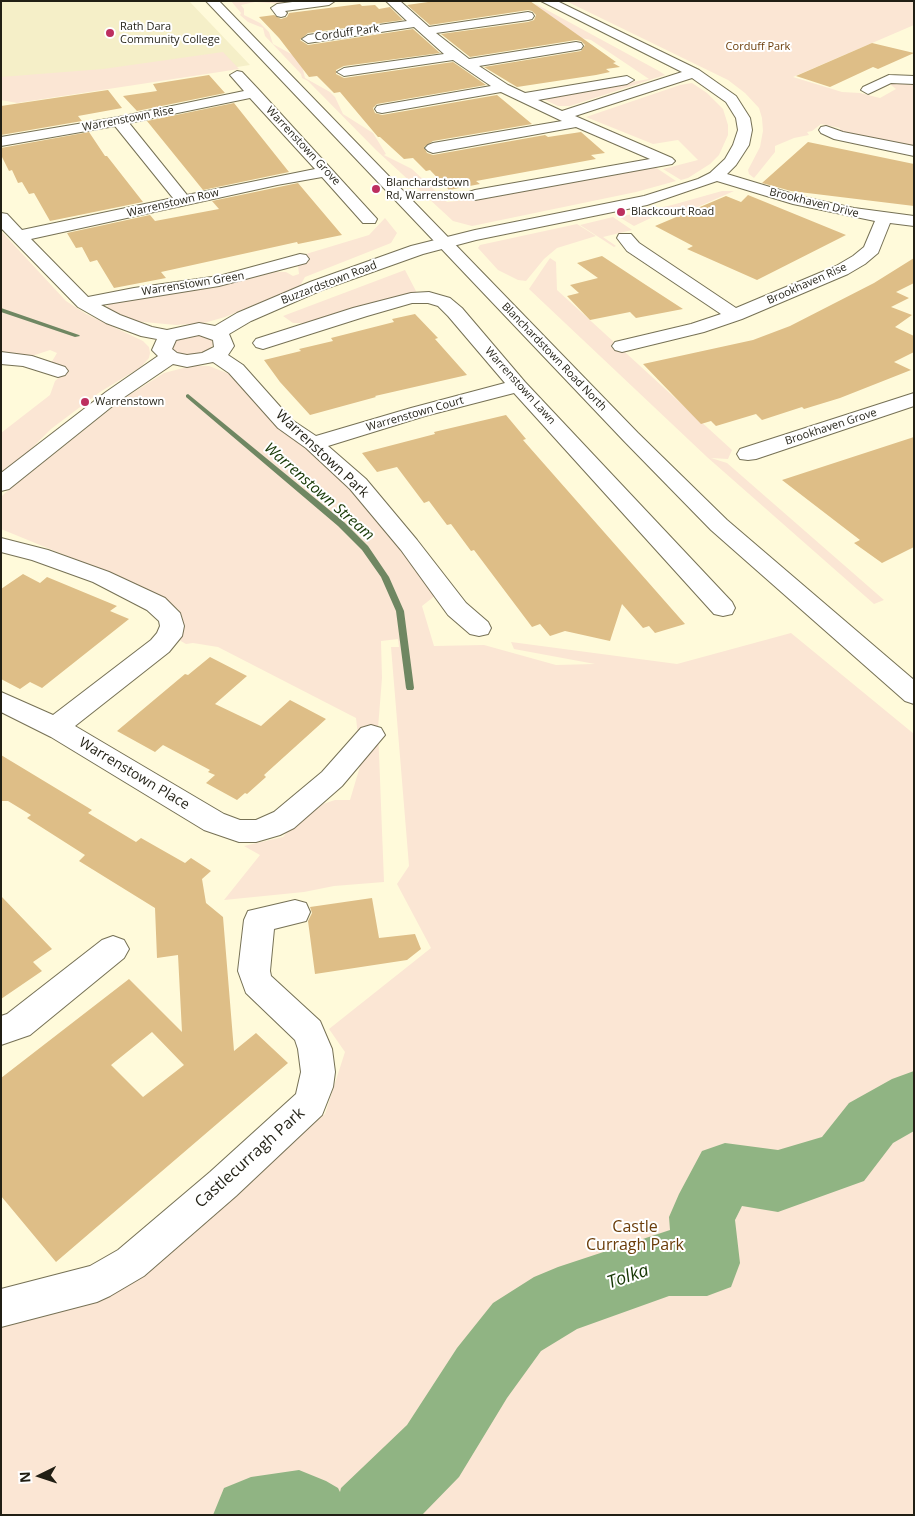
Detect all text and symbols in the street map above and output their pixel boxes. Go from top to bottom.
place label: Rath Dara Community College [120,20,220,46]
street label: Corduff Park [314,22,380,44]
marker: Rath Dara Community College [104,27,116,39]
park label: Corduff Park [726,40,790,54]
street label: Warrenstown Rise [81,104,175,134]
street label: Warrenstown Grove [263,104,343,188]
place label: Blanchardstown Rd, Warrenstown [386,176,474,202]
marker: Blanchardstown Rd, Warrenstown [370,183,382,195]
street label: Warrenstown Row [126,186,220,220]
street label: Brookhaven Drive [768,186,860,220]
place label: Blackcourt Road [631,205,714,219]
marker: Blackcourt Road [615,206,627,218]
street label: Buzzardstown Road [279,259,379,307]
street label: Brookhaven Rise [765,261,849,307]
street label: Warrenstown Green [141,269,245,299]
street label: Blanchardstown Road North [499,300,609,414]
street label: Warrenstown Lawn [482,345,558,427]
street label: Warrenstown Court [365,394,465,434]
place label: Warrenstown [95,395,164,409]
marker: Warrenstown [79,396,91,408]
street label: Brookhaven Grove [784,406,878,448]
street label: Warrenstown Park [272,407,372,501]
water label: Warrenstown Stream [260,439,378,545]
street label: Warrenstown Place [76,734,192,814]
street label: Castlecurragh Park [191,1104,309,1212]
park label: Castle Curragh Park [586,1217,684,1255]
water label: Tolka [604,1260,652,1294]
north arrow [15,1451,65,1501]
text: N [15,1471,34,1483]

